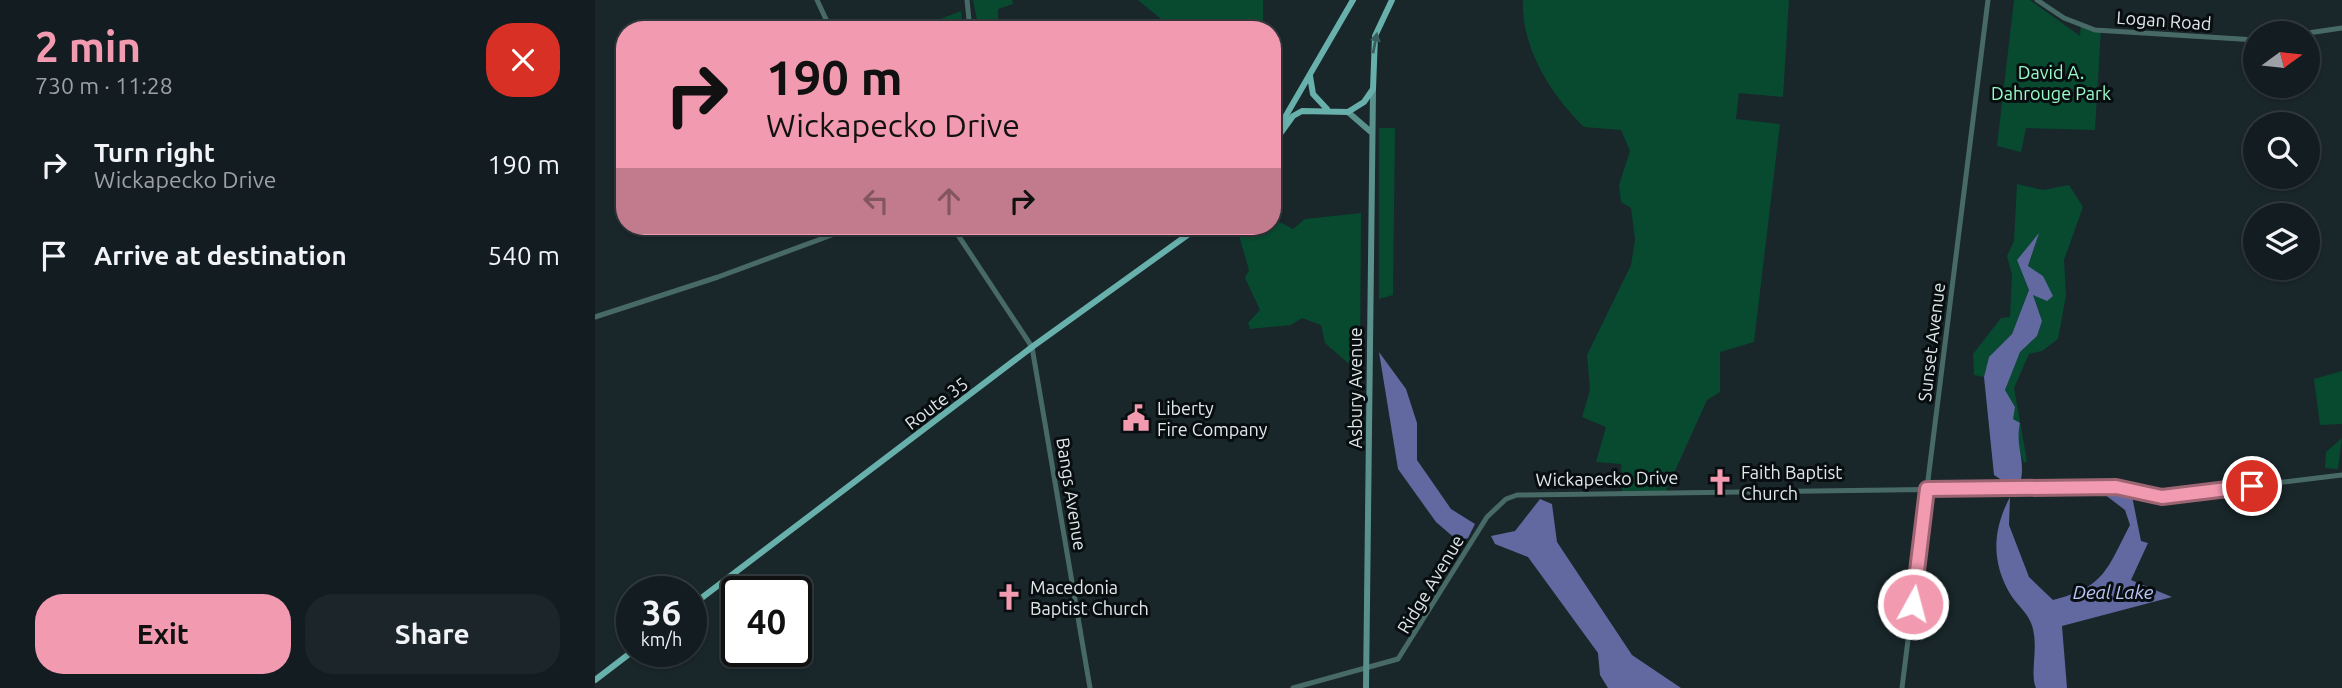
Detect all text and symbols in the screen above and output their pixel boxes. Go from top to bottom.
street label: Logan Road [2116,7,2212,33]
north arrow [2243,21,2321,98]
map controls [2243,21,2320,280]
text: 2 min [35,23,141,70]
button: close [486,23,560,97]
one-way arrow [1370,32,1381,54]
icon: right [651,49,742,140]
text: 190 m [766,49,903,104]
park label: David A. Dahrouge Park [1991,62,2111,103]
text: 730 m · 11:28 [35,73,173,98]
text: Wickapecko Drive [766,107,1020,143]
button: search [2243,112,2320,189]
text: Turn right [94,138,215,167]
icon: right [35,146,73,184]
text: 190 m [488,150,560,179]
text: Wickapecko Drive [94,167,277,192]
icon: left [857,182,895,220]
icon: ahead [930,182,968,220]
icon: right [1003,182,1041,220]
button: layers [2243,203,2320,280]
icon: arrive [35,237,73,275]
text: Arrive at destination [94,241,347,270]
text: 540 m [488,241,560,270]
street label: Sunset Avenue [1914,281,1948,403]
street label: Asbury Avenue [1345,327,1365,449]
street label: Route 35 [901,373,971,433]
place label: Liberty Fire Company [1157,398,1268,439]
public building icon: Liberty Fire Company [1121,403,1151,433]
street label: Bangs Avenue [1053,436,1091,552]
pin [2222,456,2282,516]
place label: Faith Baptist Church [1741,462,1842,503]
street label: Wickapecko Drive [1535,467,1679,489]
church icon: Faith Baptist Church [1705,467,1735,497]
icon: arrive [2233,467,2271,505]
street label: Ridge Avenue [1393,531,1467,637]
position arrow [1876,567,1950,641]
speed limit sign: 40 [721,576,812,667]
place label: Macedonia Baptist Church [1030,577,1149,618]
water label: Deal Lake [2073,581,2154,603]
church icon: Macedonia Baptist Church [994,582,1024,612]
text: 36 [642,592,681,632]
button: Exit [35,594,291,674]
button: Share [305,594,560,674]
text: km/h [641,629,682,649]

